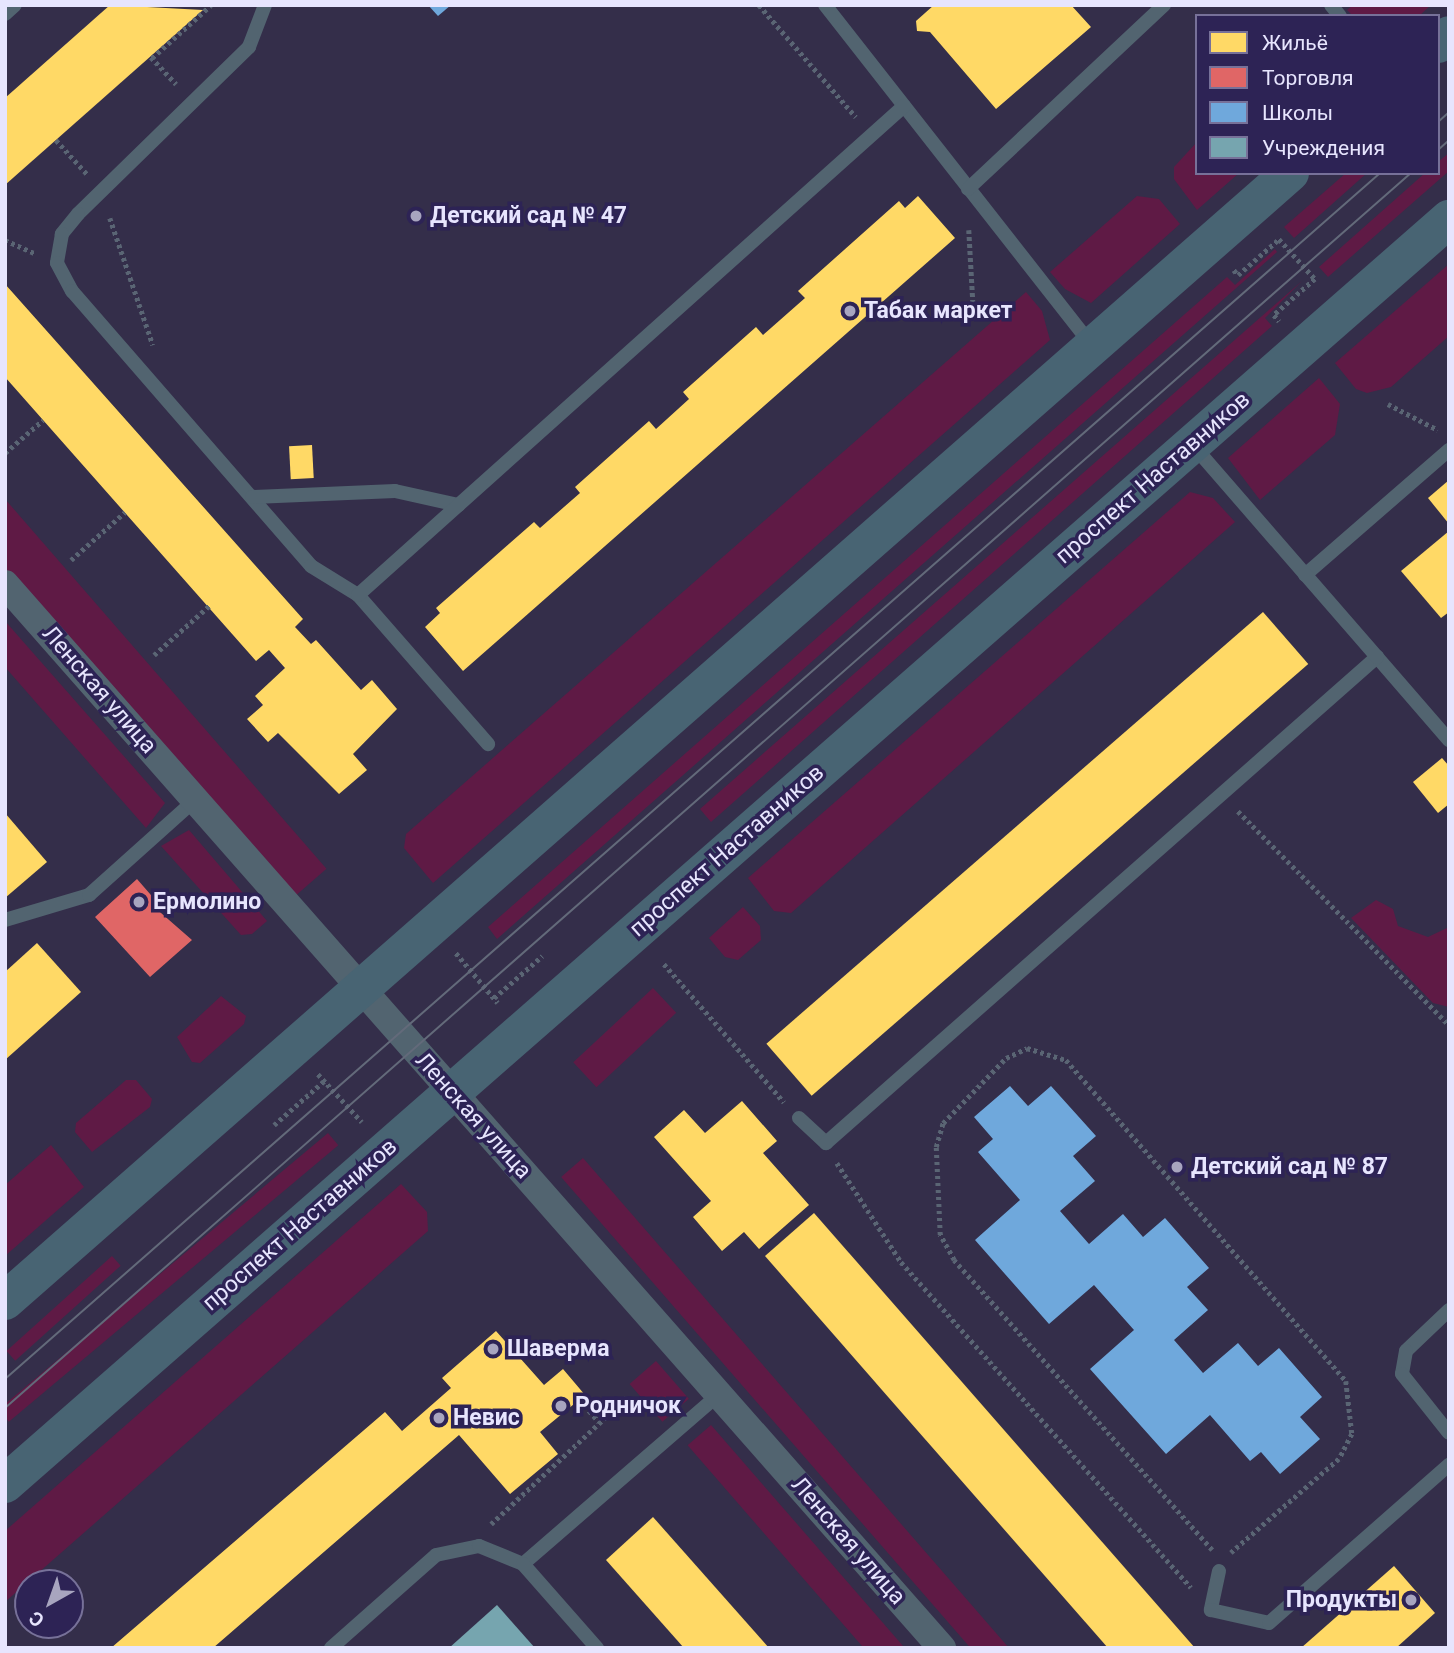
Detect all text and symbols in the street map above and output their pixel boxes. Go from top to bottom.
legend [1195,14,1440,175]
text: Жильё [1262,31,1328,55]
text: Торговля [1262,66,1354,90]
text: Школы [1262,101,1333,125]
text: Учреждения [1262,136,1385,160]
place label: Детский сад № 47 [430,202,627,230]
marker: Детский сад № 47 [408,208,424,224]
place label: Табак маркет [864,297,1012,325]
marker: Табак маркет [842,303,858,319]
street label: проспект Наставников [1050,386,1256,570]
street label: Ленская улица [36,620,162,760]
street label: проспект Наставников [624,759,830,943]
place label: Ермолино [153,888,261,916]
marker: Ермолино [131,894,147,910]
street label: Ленская улица [409,1047,537,1185]
street label: проспект Наставников [197,1133,403,1317]
place label: Детский сад № 87 [1191,1153,1388,1181]
marker: Детский сад № 87 [1169,1159,1185,1175]
place label: Шаверма [507,1335,609,1363]
marker: Шаверма [485,1341,501,1357]
place label: Родничок [575,1392,681,1420]
marker: Родничок [553,1398,569,1414]
place label: Невис [453,1404,520,1432]
marker: Невис [431,1410,447,1426]
street label: Ленская улица [785,1471,911,1611]
north arrow [14,1569,84,1639]
place label: Продукты [1286,1586,1397,1614]
marker: Продукты [1403,1592,1419,1608]
text: С [24,1606,49,1632]

